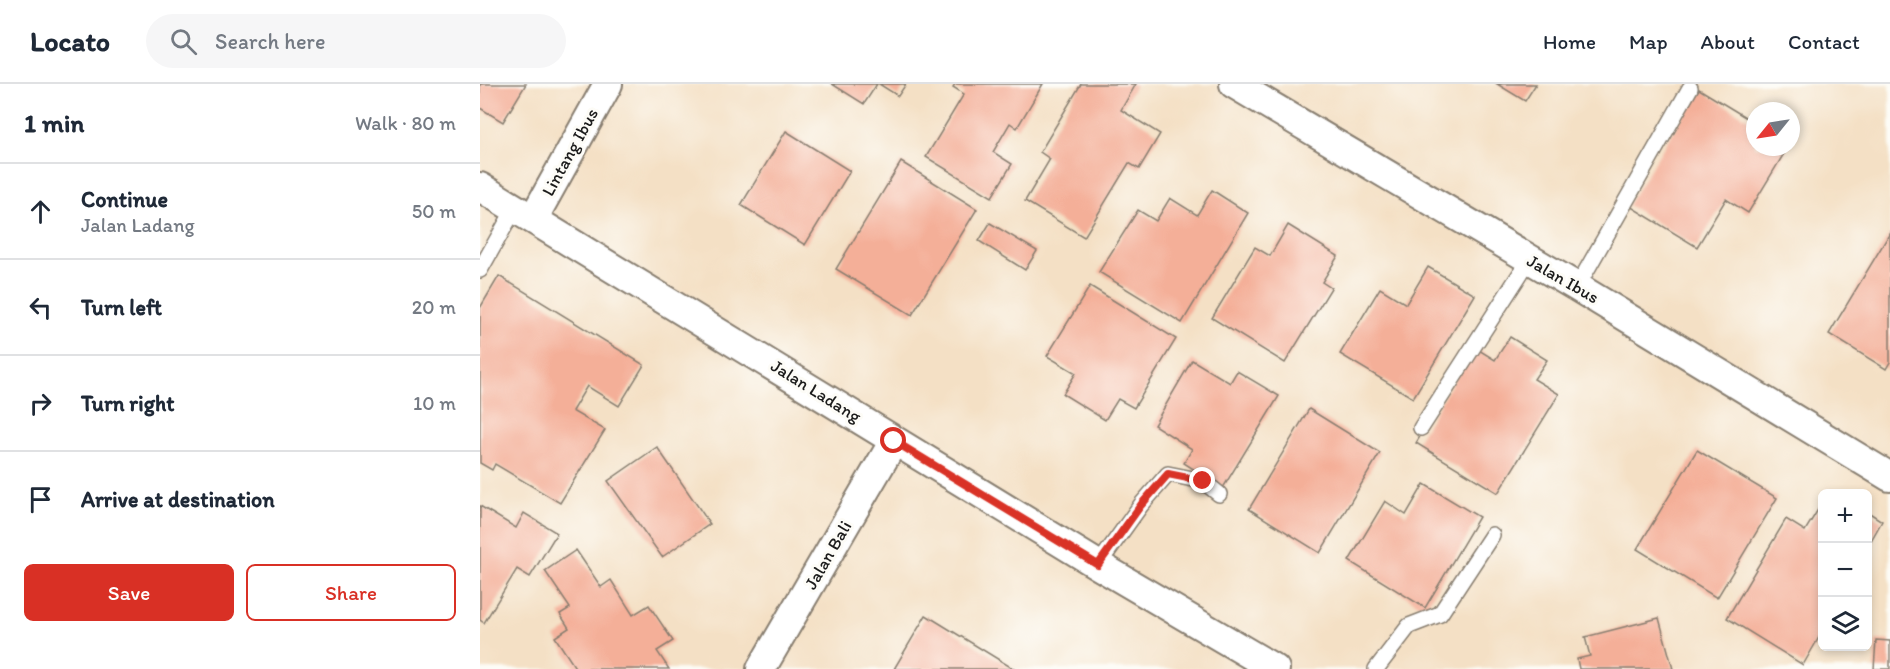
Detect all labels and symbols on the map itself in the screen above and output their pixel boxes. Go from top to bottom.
north arrow [1746,102,1800,156]
street label: Lintang Ibus [537,104,603,200]
street label: Jalan Ibus [1523,250,1603,308]
street label: Jalan Ladang [767,355,866,428]
route start [880,427,906,453]
route end [1189,467,1215,493]
street label: Jalan Bali [800,517,856,593]

